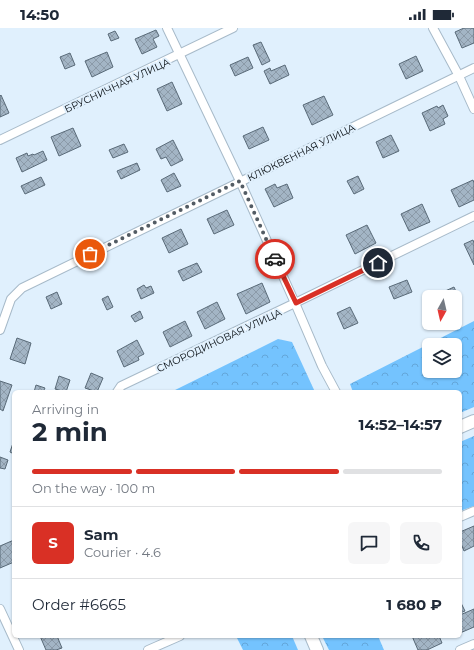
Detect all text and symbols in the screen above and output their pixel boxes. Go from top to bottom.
text: 14:50 [20,5,59,24]
street label: БРУСНИЧНАЯ УЛИЦА [62,55,173,116]
street label: КЛЮКВЕННАЯ УЛИЦА [245,120,358,184]
pin [73,237,107,271]
courier [255,239,295,279]
icon: bag [79,243,101,265]
pin [361,246,395,280]
icon: car [264,248,286,270]
icon: home [367,252,389,274]
north arrow [422,290,462,330]
map controls [422,290,462,378]
street label: СМОРОДИНОВАЯ УЛИЦА [155,305,284,375]
button: layers [422,338,462,378]
text: Arriving in [32,401,99,417]
text: 14:52–14:57 [359,415,442,434]
text: 2 min [32,416,108,448]
text: On the way · 100 m [32,480,155,496]
button: chat [348,522,390,564]
button: phone [400,522,442,564]
text: Sam [84,525,119,544]
text: S [48,533,58,552]
text: Courier · 4.6 [84,544,161,560]
text: Order #6665 [32,595,126,614]
text: 1 680 ₽ [386,595,442,614]

